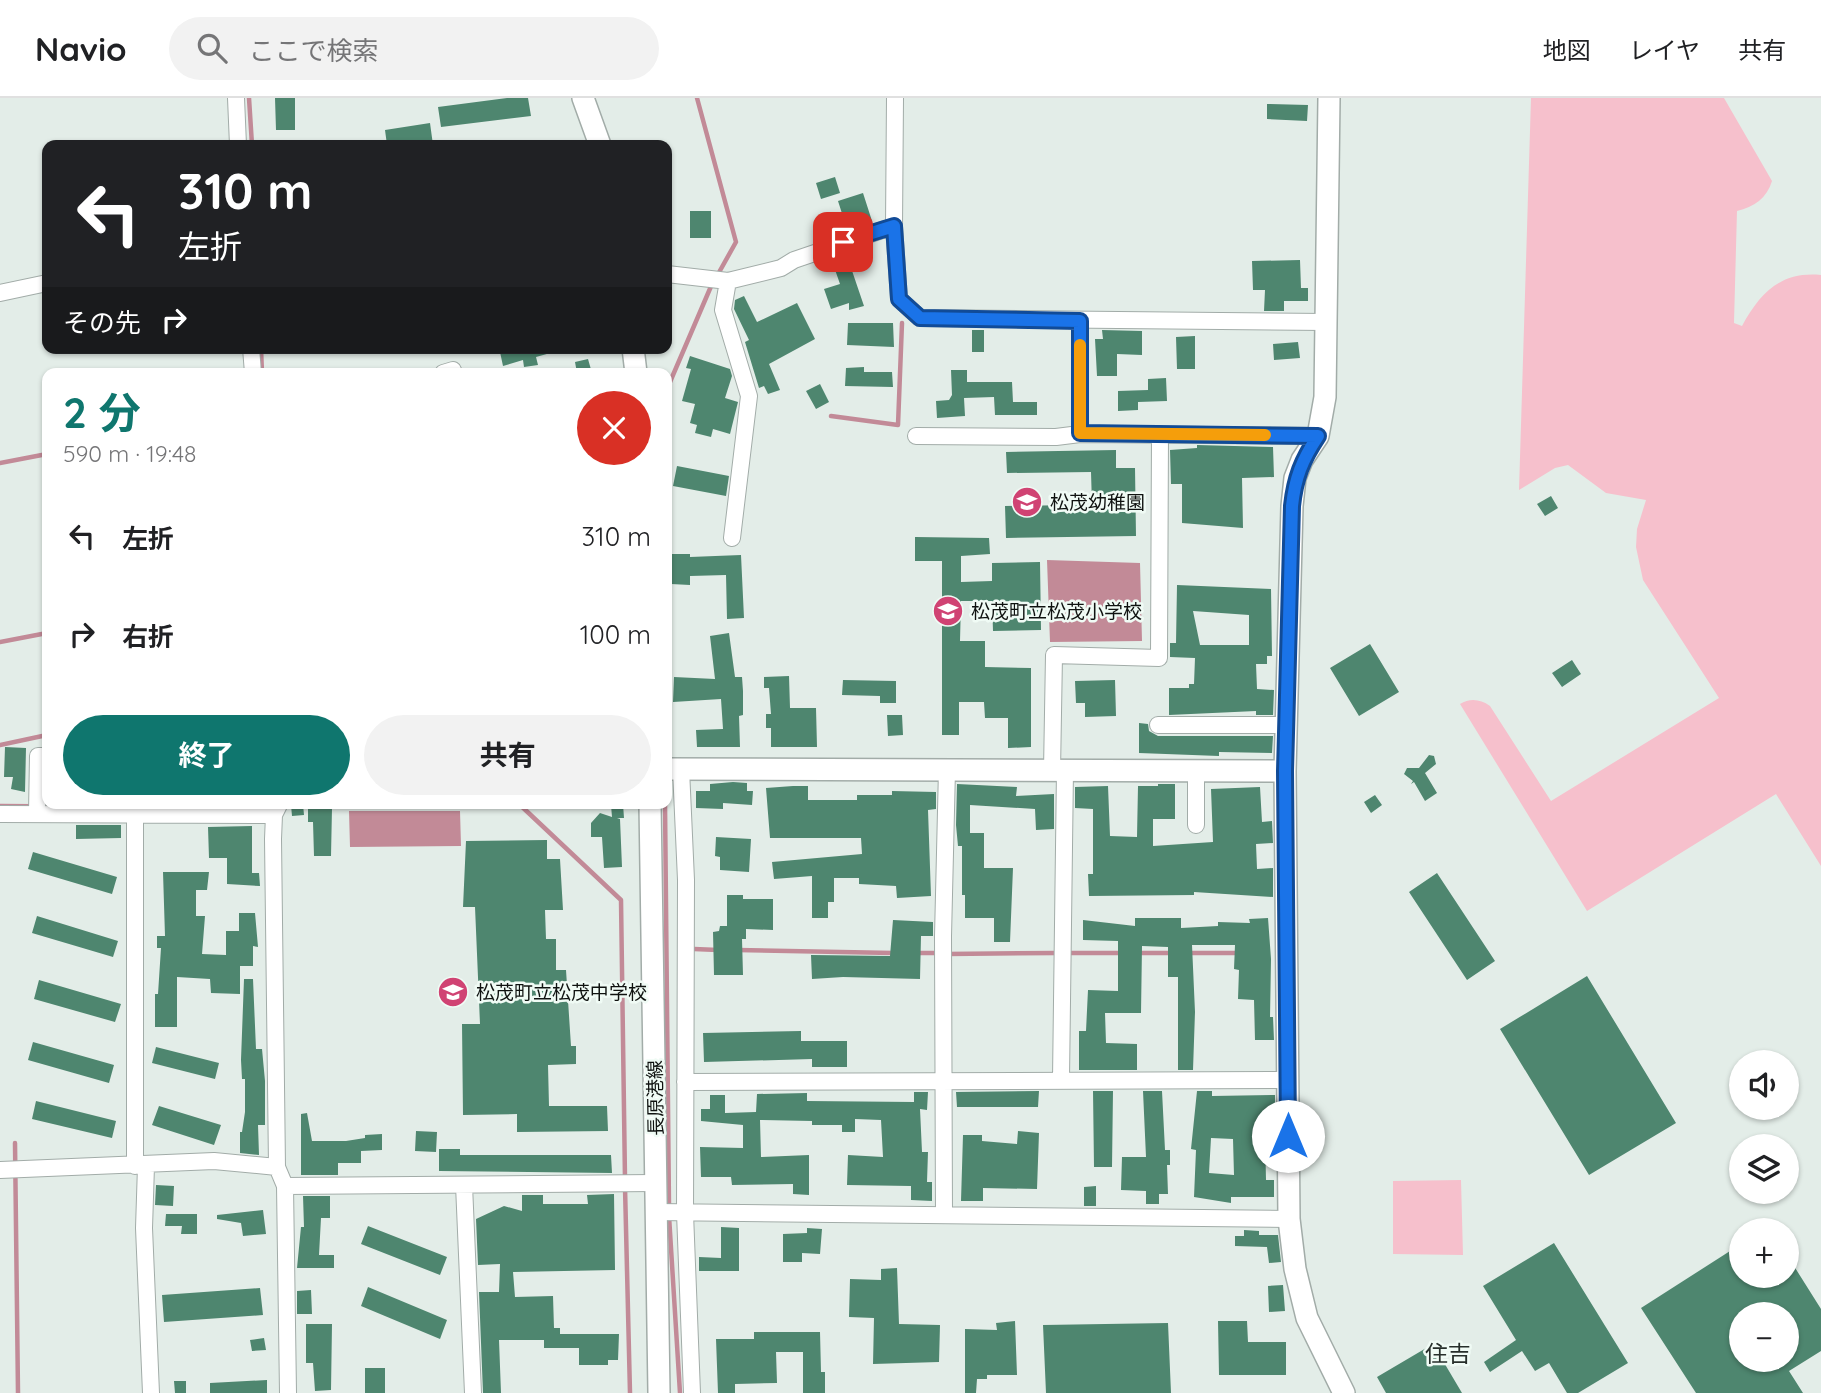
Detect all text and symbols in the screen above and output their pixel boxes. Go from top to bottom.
search box [169,17,659,80]
text: Navio [35,28,127,69]
icon: search [193,29,231,67]
text: ここで検索 [249,34,379,67]
text: 地図 [1543,35,1591,65]
text: レイヤ [1629,35,1700,65]
text: 共有 [1738,35,1786,65]
text: 310 m [178,160,312,221]
icon: left [63,168,154,259]
pin [813,212,873,272]
icon: arrive [824,223,862,261]
text: 左折 [178,226,242,266]
icon: right [155,301,193,339]
text: その先 [63,306,141,339]
text: 2 分 [63,386,141,439]
button: close [577,391,651,465]
text: 590 m · 19:48 [63,439,197,468]
school or university icon: 松茂幼稚園 [1010,485,1044,519]
place label: 松茂幼稚園 [1050,490,1145,514]
icon: left [63,517,101,555]
text: 310 m [581,520,651,553]
text: 左折 [122,522,174,555]
school or university icon: 松茂町立松茂小学校 [931,594,965,628]
place label: 松茂町立松茂小学校 [971,599,1142,623]
icon: right [63,615,101,653]
text: 100 m [580,618,651,651]
text: 右折 [122,620,174,653]
button: 終了 [63,715,350,795]
button: 共有 [364,715,651,795]
school or university icon: 松茂町立松茂中学校 [436,975,470,1009]
place label: 松茂町立松茂中学校 [476,980,647,1004]
map controls [1729,1050,1799,1372]
button: sound [1729,1050,1799,1120]
street label: 長原港線 [642,1060,668,1136]
position arrow [1251,1099,1325,1173]
button: layers [1729,1134,1799,1204]
button: + [1729,1218,1799,1288]
button: − [1729,1302,1799,1372]
district label: 住吉 [1425,1339,1471,1368]

